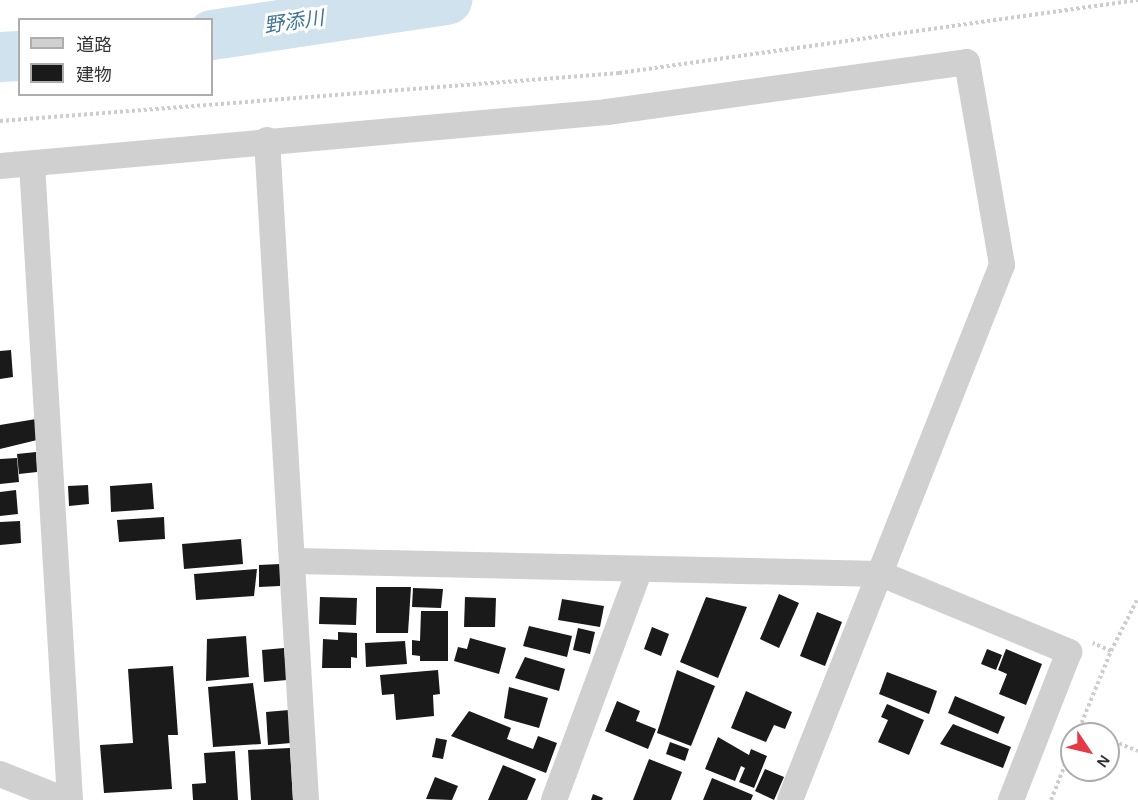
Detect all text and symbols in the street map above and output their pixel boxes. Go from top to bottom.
water label: 野添川 [263,7,325,39]
legend [18,18,213,96]
text: 道路 [76,37,112,55]
text: 建物 [76,67,112,85]
north arrow [1060,722,1120,782]
text: N [1093,752,1113,770]

